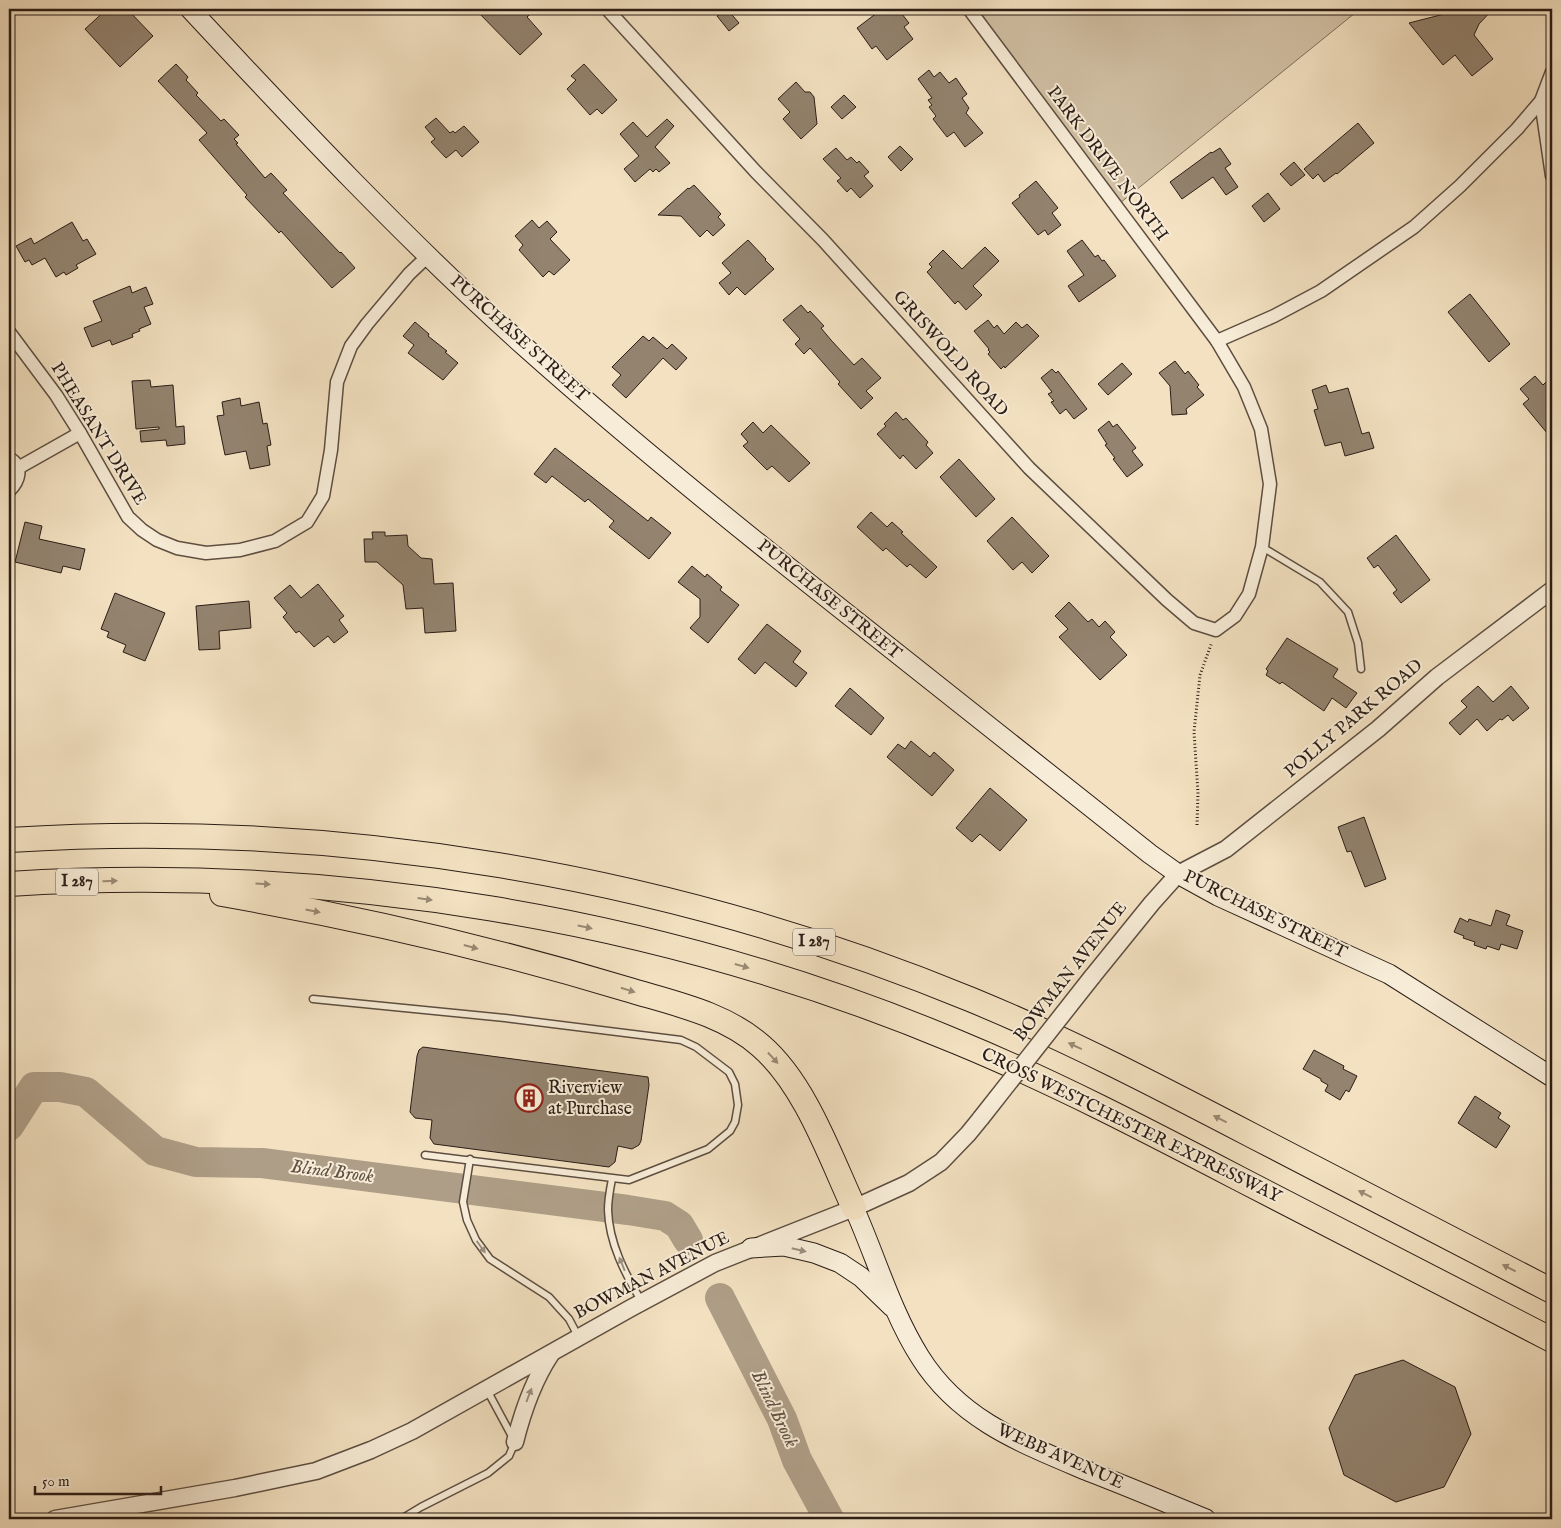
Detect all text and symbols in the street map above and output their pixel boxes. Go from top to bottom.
street label: PARK DRIVE NORTH [1041,82,1173,246]
street label: PURCHASE STREET [445,271,593,407]
street label: GRISWOLD ROAD [887,286,1013,422]
street label: PHEASANT DRIVE [45,358,151,510]
street label: PURCHASE STREET [752,535,906,665]
street label: POLLY PARK ROAD [1280,654,1428,784]
street label: PURCHASE STREET [1179,865,1351,965]
road number: I 287 [56,869,98,896]
one-way arrow [102,876,118,884]
one-way arrow [255,880,271,888]
one-way arrow [417,895,433,903]
street label: BOWMAN AVENUE [1009,897,1133,1047]
one-way arrow [305,907,321,915]
one-way arrow [577,923,592,931]
road number: I 287 [793,929,835,956]
one-way arrow [464,944,479,952]
one-way arrow [735,962,750,970]
one-way arrow [621,986,636,994]
one-way arrow [1068,1041,1082,1049]
street label: CROSS WESTCHESTER EXPRESSWAY [977,1043,1285,1209]
one-way arrow [767,1051,779,1063]
place label: Riverview at Purchase [548,1077,632,1121]
building icon: Riverview at Purchase [514,1083,544,1113]
one-way arrow [1213,1115,1227,1123]
water label: Blind Brook [289,1155,375,1189]
one-way arrow [1357,1190,1372,1198]
street label: BOWMAN AVENUE [570,1227,734,1325]
one-way arrow [476,1240,487,1253]
one-way arrow [792,1246,807,1254]
one-way arrow [618,1256,626,1271]
one-way arrow [1502,1264,1516,1272]
water label: Blind Brook [745,1366,803,1452]
one-way arrow [525,1387,533,1402]
street label: WEBB AVENUE [993,1419,1127,1495]
scale bar [35,1463,161,1495]
text: 50 m [42,1472,70,1491]

